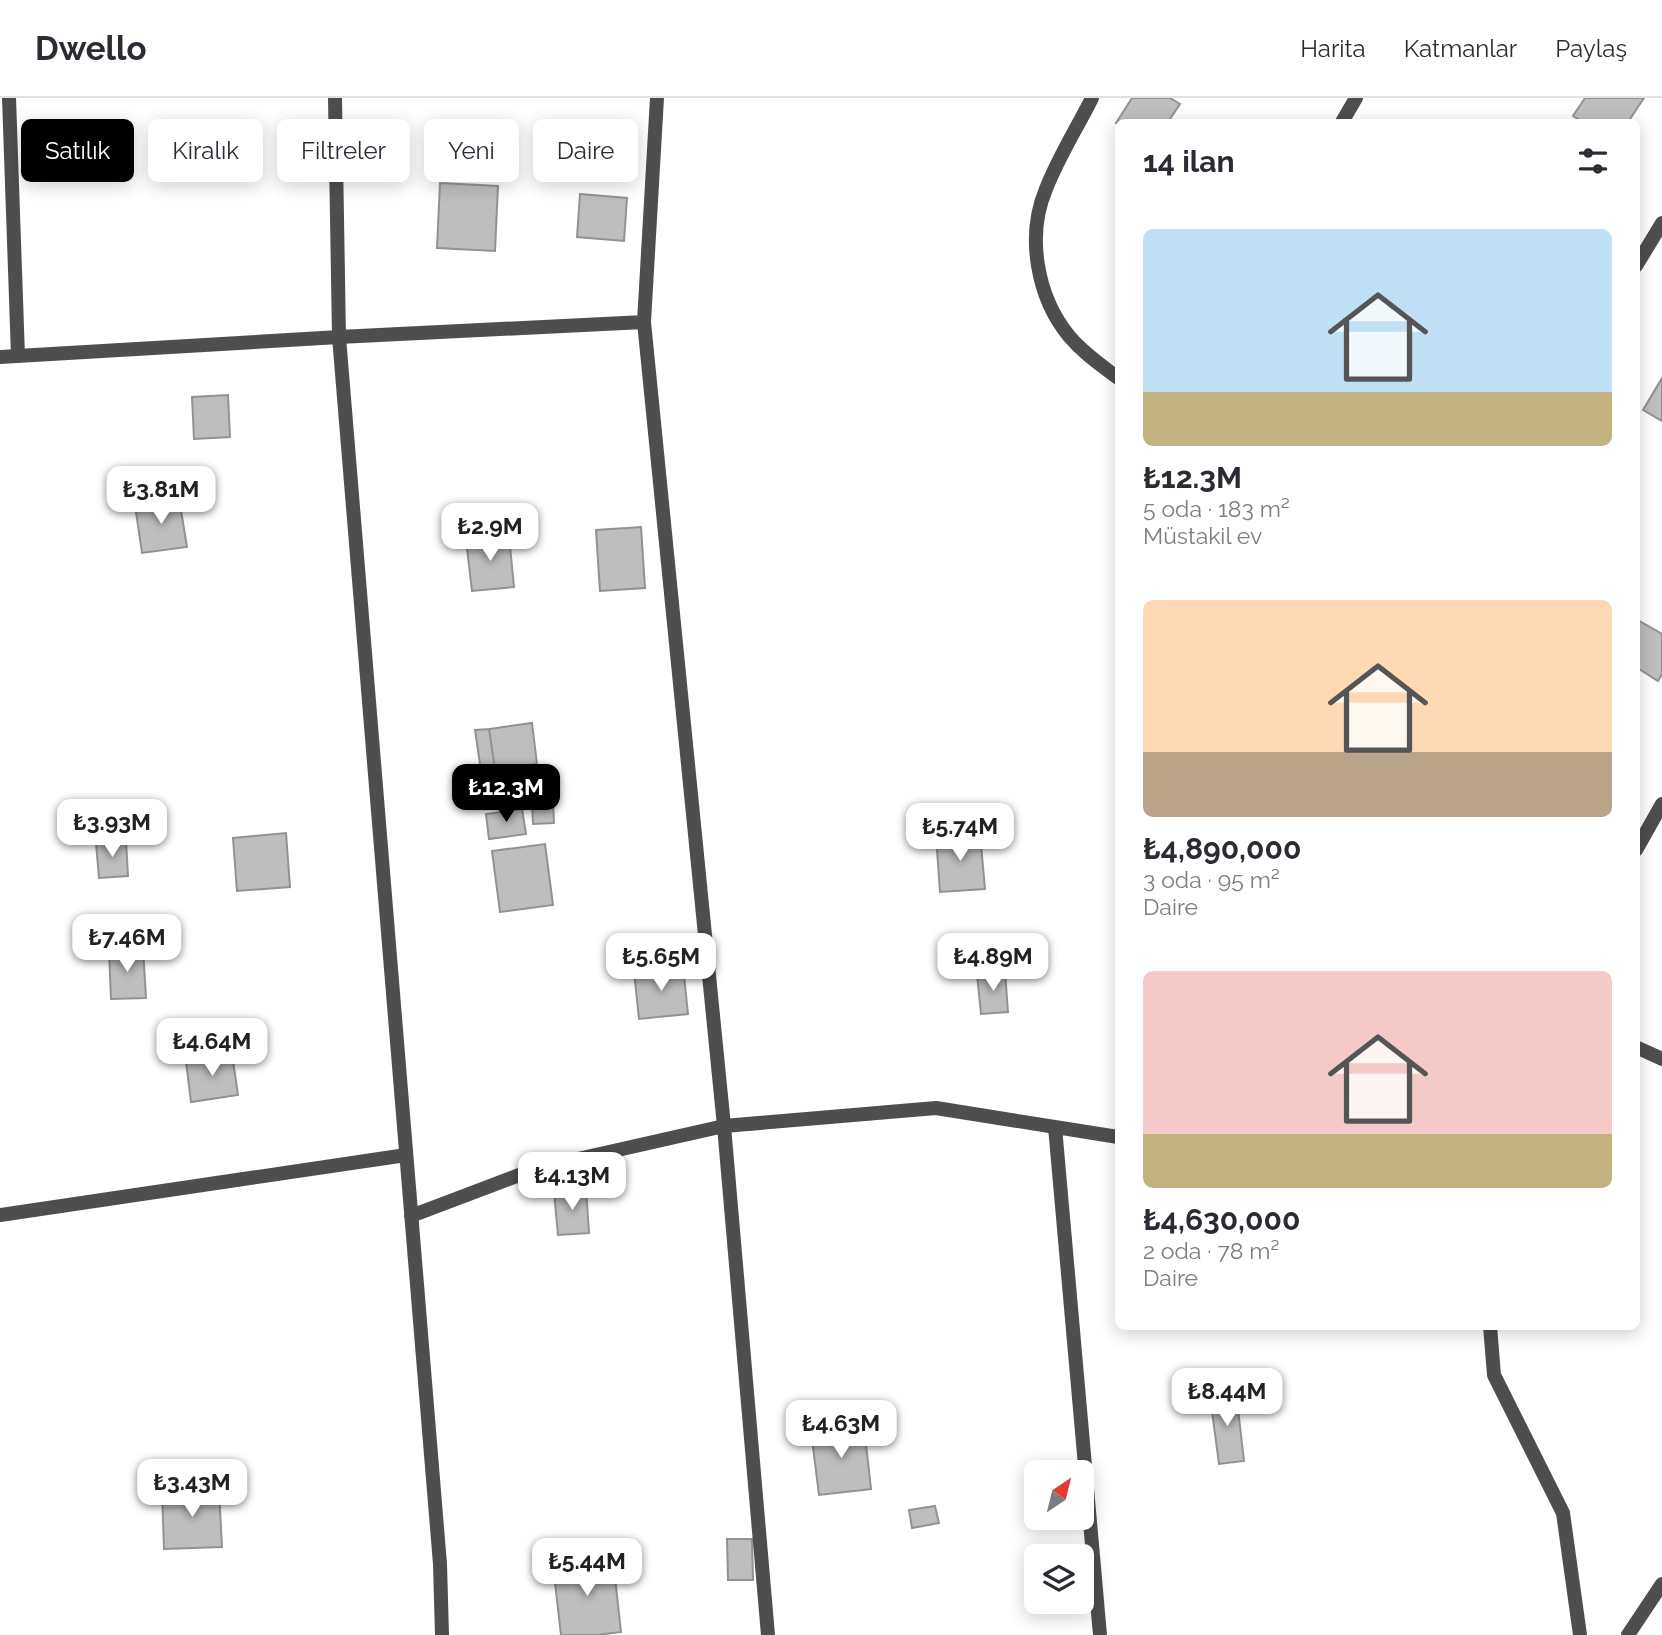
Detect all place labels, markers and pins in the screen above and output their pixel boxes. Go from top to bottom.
pin: ₺3.81M [104,466,218,526]
pin: ₺2.9M [441,504,539,563]
pin: ₺12.3M [449,764,563,824]
pin: ₺3.93M [55,800,169,859]
pin: ₺5.74M [903,804,1017,863]
pin: ₺7.46M [70,914,184,974]
pin: ₺5.65M [604,934,718,993]
pin: ₺4.89M [936,934,1050,993]
pin: ₺4.64M [155,1018,269,1078]
pin: ₺4.13M [515,1152,629,1212]
pin: ₺8.44M [1170,1368,1284,1428]
pin: ₺4.63M [784,1400,898,1460]
pin: ₺3.43M [135,1460,249,1519]
pin: ₺5.44M [530,1538,644,1598]

